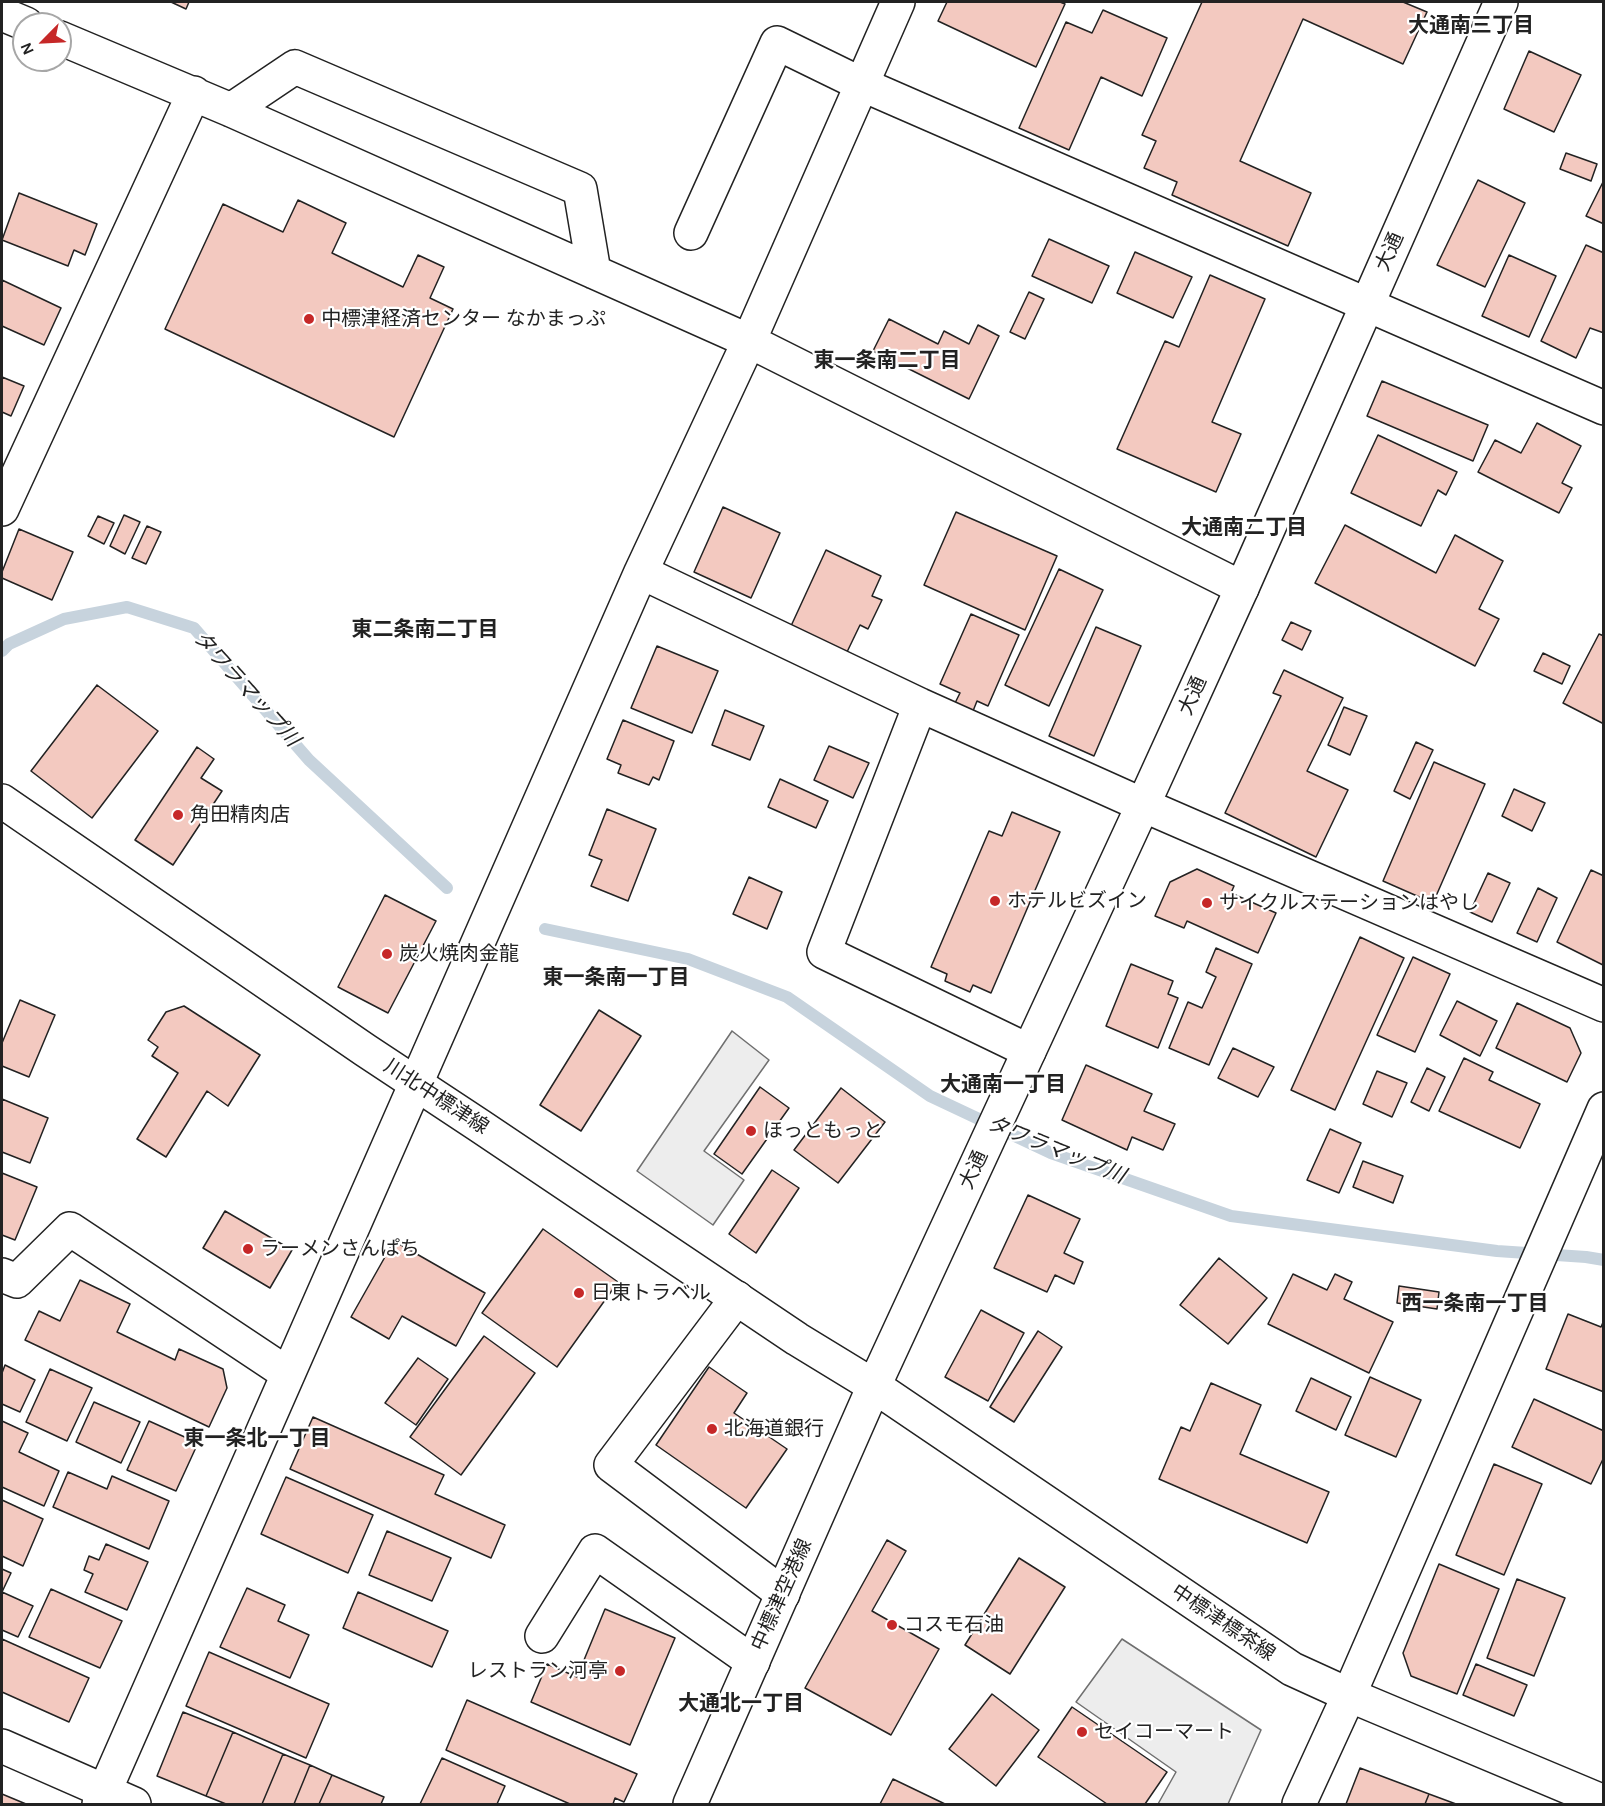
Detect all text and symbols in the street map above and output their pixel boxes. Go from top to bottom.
north arrow [12,12,72,72]
district label: 大通南三丁目 [1408,13,1534,39]
text: N [16,40,38,58]
street label: 大通 [1371,229,1409,275]
place label: 中標津経済センター なかまっぷ [321,307,606,331]
marker: 中標津経済センター なかまっぷ [302,312,316,326]
district label: 東一条南二丁目 [814,348,960,374]
district label: 大通南二丁目 [1181,515,1307,541]
district label: 東二条南二丁目 [352,617,498,643]
water label: タワラマップ川 [187,626,305,752]
street label: 大通 [1174,673,1212,719]
place label: 角田精肉店 [190,803,290,827]
marker: 角田精肉店 [171,808,185,822]
place label: ホテルビズイン [1007,889,1147,913]
place label: サイクルステーションはやし [1219,891,1479,915]
marker: ホテルビズイン [988,894,1002,908]
marker: サイクルステーションはやし [1200,896,1214,910]
place label: 炭火焼肉金龍 [399,942,519,966]
marker: 炭火焼肉金龍 [380,947,394,961]
district label: 東一条南一丁目 [543,965,689,991]
street label: 川北中標津線 [379,1054,493,1140]
district label: 大通南一丁目 [940,1072,1066,1098]
water label: タワラマップ川 [983,1111,1129,1189]
place label: ほっともっと [763,1119,883,1143]
marker: ほっともっと [744,1124,758,1138]
street label: 大通 [955,1147,993,1193]
place label: ラーメンさんぱち [260,1237,420,1261]
marker: ラーメンさんぱち [241,1242,255,1256]
place label: 日東トラベル [591,1281,711,1305]
marker: 日東トラベル [572,1286,586,1300]
district label: 西一条南一丁目 [1402,1291,1548,1317]
place label: 北海道銀行 [724,1417,824,1441]
marker: 北海道銀行 [705,1422,719,1436]
district label: 東一条北一丁目 [184,1426,330,1452]
street label: 中標津空港線 [747,1535,817,1655]
street label: 中標津標茶線 [1167,1580,1279,1666]
place label: コスモ石油 [904,1613,1004,1637]
marker: コスモ石油 [885,1618,899,1632]
place label: レストラン河亭 [468,1659,608,1683]
marker: レストラン河亭 [613,1664,627,1678]
district label: 大通北一丁目 [678,1691,804,1717]
place label: セイコーマート [1094,1720,1234,1744]
marker: セイコーマート [1075,1725,1089,1739]

